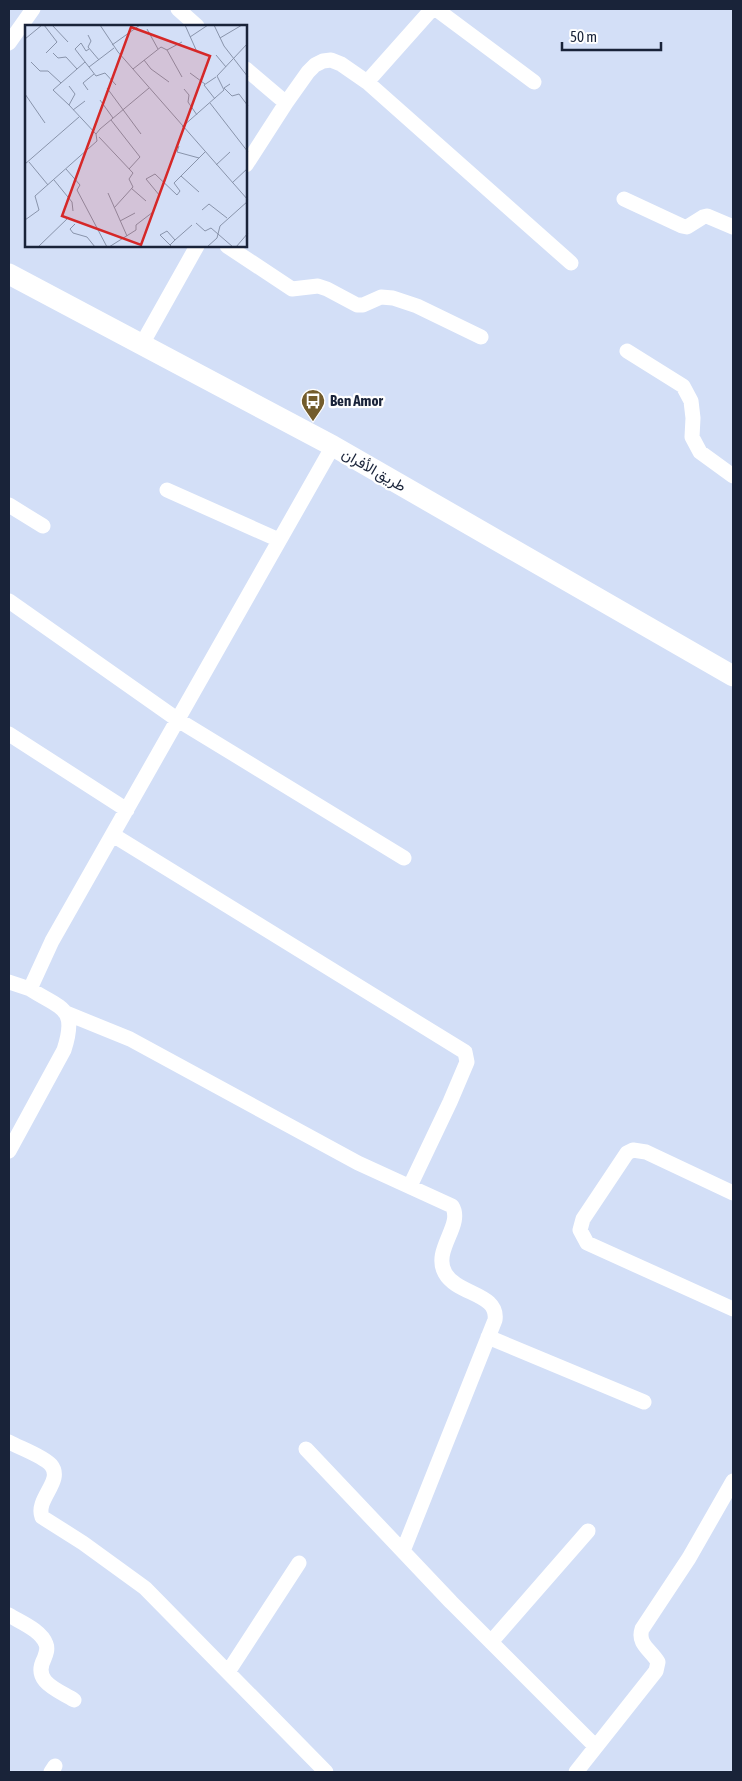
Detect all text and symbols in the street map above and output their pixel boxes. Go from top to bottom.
scale bar [562,20,661,52]
inset map [25,25,248,248]
text: 50 m [570,28,597,45]
bus stop icon: Ben Amor [300,388,326,422]
place label: Ben Amor [330,392,383,409]
street label: طريق الأفران [338,444,409,497]

